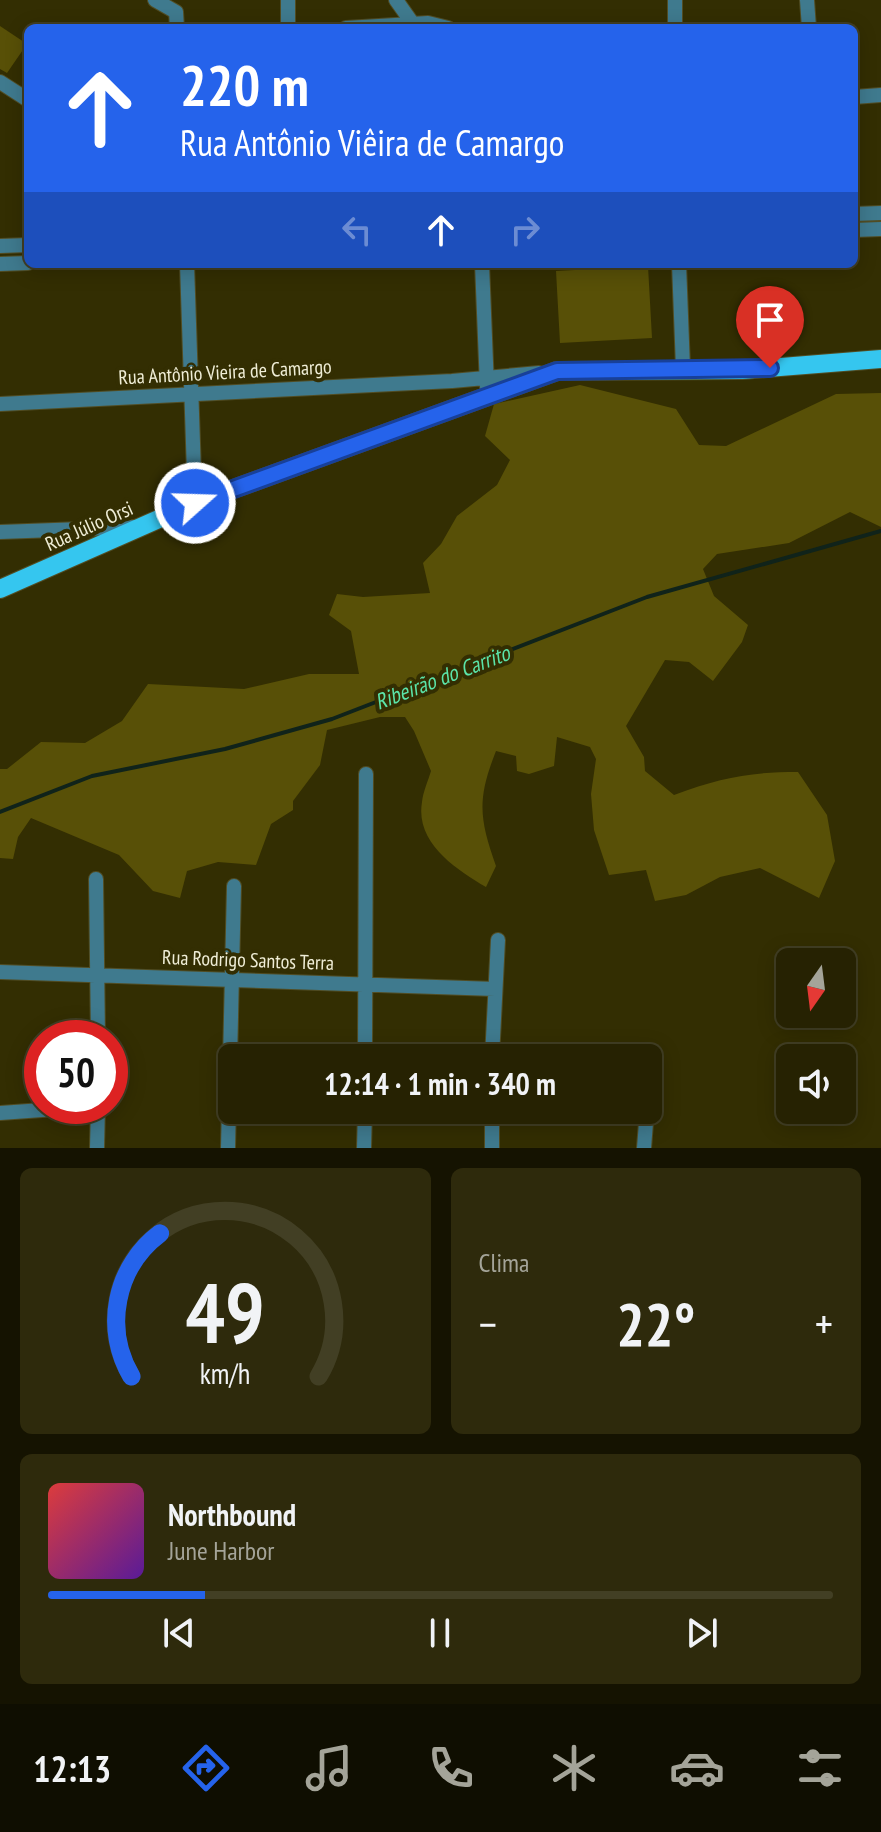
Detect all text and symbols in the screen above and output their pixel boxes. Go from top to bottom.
text: 220 m [180,49,309,121]
icon: ahead [48,56,152,160]
text: Rua Antônio Viêira de Camargo [180,119,564,166]
icon: left [335,208,379,252]
icon: ahead [419,208,463,252]
icon: right [503,208,547,252]
pin [736,286,804,368]
icon: arrive [748,298,792,342]
street label: Rua Antônio Vieira de Camargo [118,353,332,391]
position arrow [153,461,237,545]
street label: Rua Júlio Orsi [41,495,137,557]
water label: Ribeirão do Carrito [371,638,515,716]
street label: Rua Rodrigo Santos Terra [162,944,334,976]
north arrow [776,948,856,1028]
map controls [776,948,856,1124]
speed limit sign: 50 [24,1020,128,1124]
button: sound [776,1044,856,1124]
text: 12:14 · 1 min · 340 m [324,1064,556,1103]
text: Clima [479,1246,529,1279]
text: 49 [185,1258,265,1366]
text: 22° [616,1285,695,1363]
text: − [479,1295,497,1352]
text: + [815,1295,833,1352]
text: km/h [200,1355,251,1392]
text: Northbound [168,1495,296,1534]
text: June Harbor [168,1534,274,1567]
icon: previous [157,1611,201,1655]
icon: pause [418,1611,462,1655]
icon: next [680,1611,724,1655]
icon: directions [178,1740,234,1796]
icon: music [301,1740,357,1796]
icon: phone [423,1740,479,1796]
icon: climate [546,1740,602,1796]
icon: car [669,1740,725,1796]
icon: filters [792,1740,848,1796]
text: 12:13 [33,1745,111,1792]

